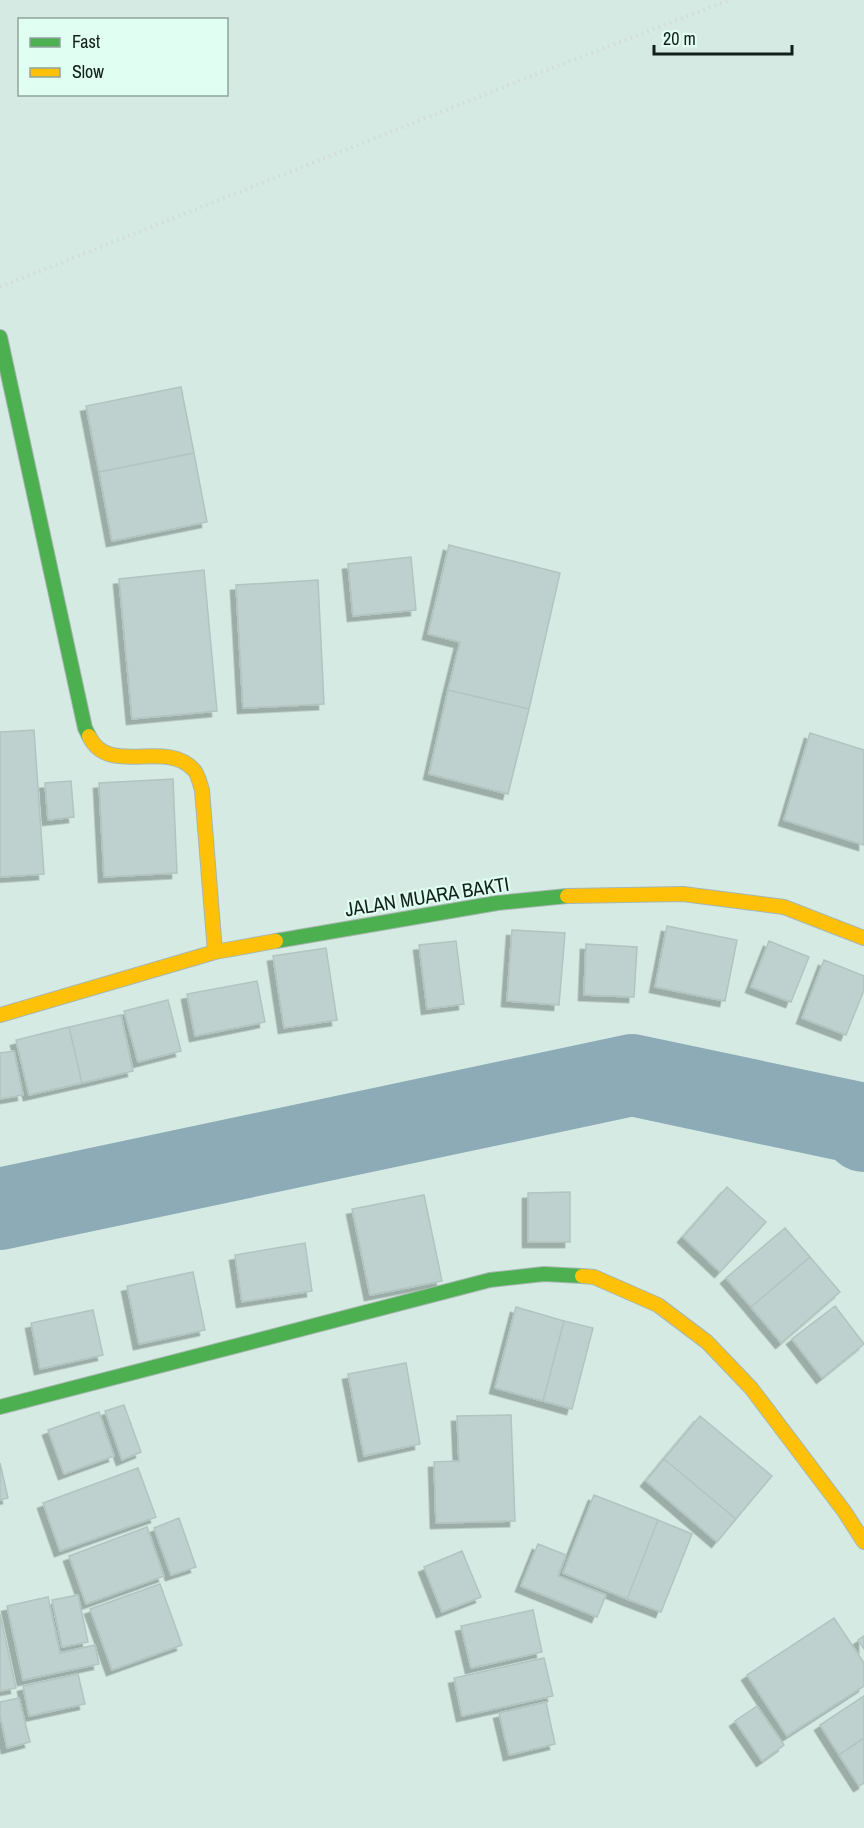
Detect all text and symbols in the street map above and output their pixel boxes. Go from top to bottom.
legend [18,18,228,96]
scale bar [654,18,792,56]
text: 20 m [663,26,696,51]
text: Fast [72,29,100,54]
text: Slow [72,59,104,84]
street label: JALAN MUARA BAKTI [343,870,511,922]

